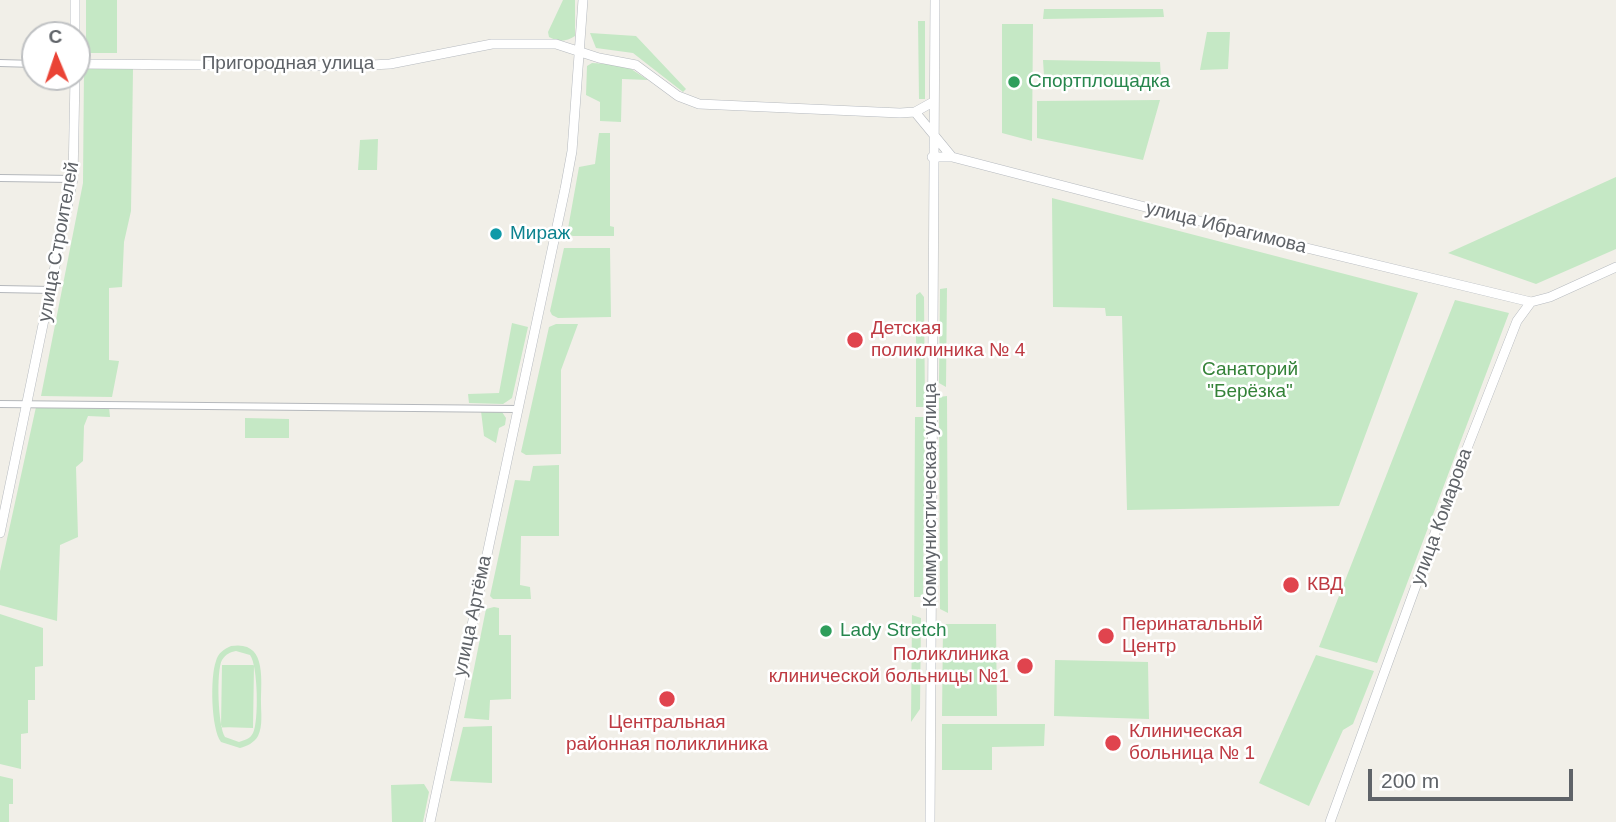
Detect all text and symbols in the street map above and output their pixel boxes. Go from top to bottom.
north arrow [21,21,91,91]
text: С [48,26,63,47]
street label: Пригородная улица [202,53,374,75]
place label: Спортплощадка [1028,71,1170,93]
marker: Спортплощадка [1006,74,1022,90]
street label: улица Строителей [34,160,84,324]
street label: улица Ибрагимова [1143,197,1309,259]
place label: Мираж [510,223,570,245]
marker: Мираж [488,226,504,242]
place label: Детская поликлиника № 4 [871,318,1025,362]
marker: Детская поликлиника № 4 [845,330,865,350]
park label: Санаторий "Берёзка" [1202,359,1298,403]
street label: Коммунистическая улица [920,383,942,607]
street label: улица Комарова [1407,445,1477,589]
street label: улица Артёма [449,553,497,679]
place label: КВД [1307,574,1343,596]
marker: КВД [1281,575,1301,595]
place label: Перинатальный Центр [1122,614,1263,658]
place label: Lady Stretch [840,620,947,642]
marker: Lady Stretch [818,623,834,639]
marker: Перинатальный Центр [1096,626,1116,646]
place label: Поликлиника клинической больницы №1 [769,644,1009,688]
marker: Поликлиника клинической больницы №1 [1015,656,1035,676]
marker: Центральная районная поликлиника [657,689,677,709]
place label: Центральная районная поликлиника [566,712,768,756]
place label: Клиническая больница № 1 [1129,721,1255,765]
marker: Клиническая больница № 1 [1103,733,1123,753]
scale bar [1371,756,1576,800]
text: 200 m [1381,769,1439,792]

